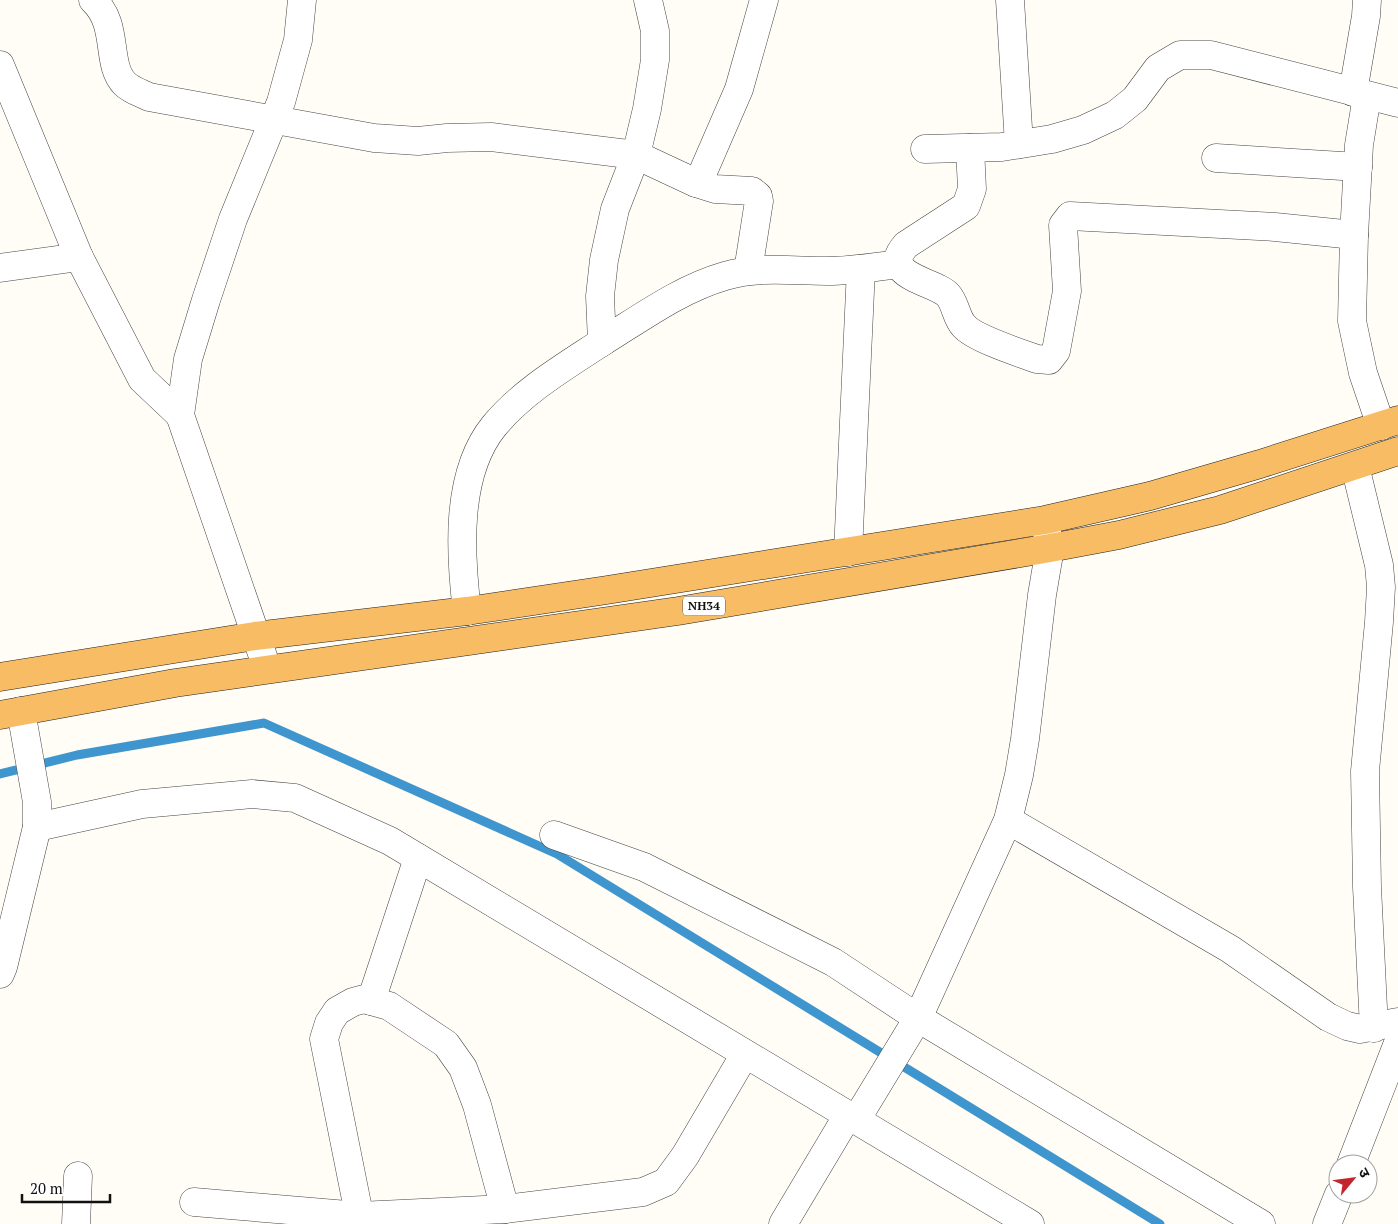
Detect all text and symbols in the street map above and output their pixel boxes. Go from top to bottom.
road number: NH34 [683,596,725,616]
north arrow [1328,1154,1378,1204]
text: उ [1355,1164,1375,1181]
scale bar [22,1172,110,1204]
text: 20 m [30,1178,63,1198]

